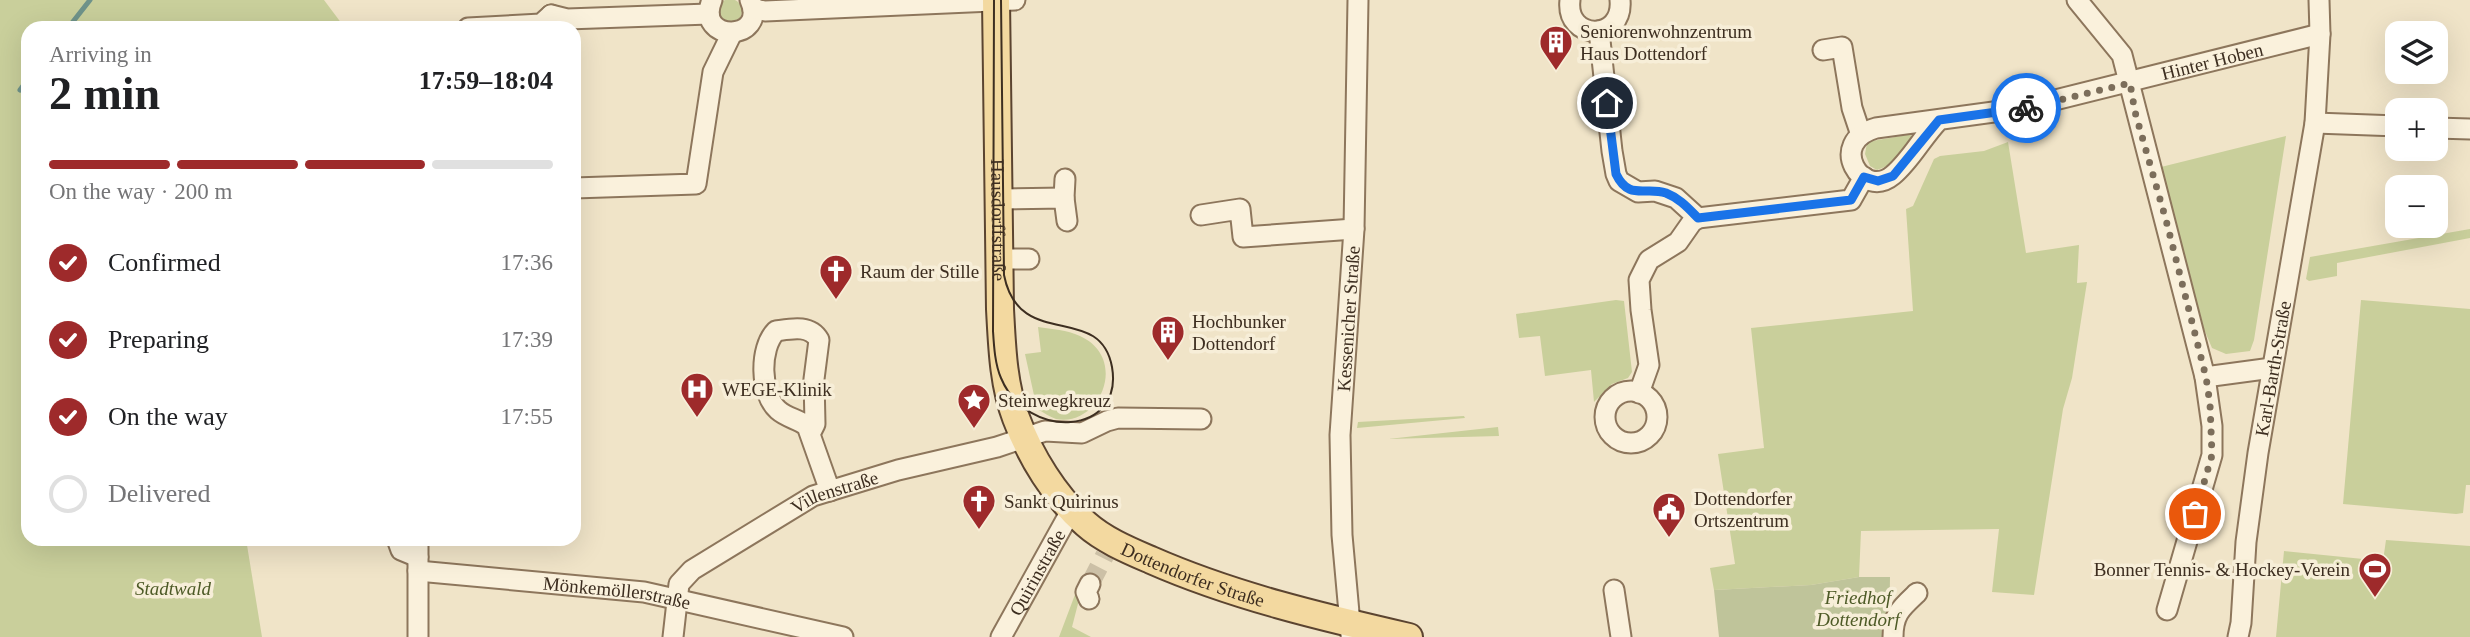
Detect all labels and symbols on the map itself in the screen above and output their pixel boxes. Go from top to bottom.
place label: Seniorenwohnzentrum Haus Dottendorf [1580,21,1752,64]
building icon: Seniorenwohnzentrum Haus Dottendorf [1537,23,1575,72]
street label: Hinter Hoben [2159,38,2266,84]
pin [1577,73,1637,133]
courier [1991,73,2061,143]
street label: Hausdorffstraße [988,159,1010,281]
street label: Kessenicher Straße [1332,245,1363,392]
church icon: Raum der Stille [817,252,855,301]
place label: Raum der Stille [860,261,979,282]
street label: Karl-Barth-Straße [2251,299,2295,438]
place label: Hochbunker Dottendorf [1192,311,1287,354]
building icon: Hochbunker Dottendorf [1149,313,1187,362]
hospital icon: WEGE-Klinik [678,370,716,419]
place label: WEGE-Klinik [722,379,832,400]
place icon: Steinwegkreuz [955,381,993,430]
place label: Steinwegkreuz [998,390,1111,411]
street label: Villenstraße [787,466,881,518]
church icon: Sankt Quirinus [960,482,998,531]
pin [2165,484,2225,544]
place label: Dottendorfer Ortszentrum [1694,488,1793,531]
public building icon: Dottendorfer Ortszentrum [1650,490,1688,539]
place label: Sankt Quirinus [1004,491,1119,512]
street label: Quirinstraße [1005,526,1069,619]
street label: Dottendorfer Straße [1118,538,1267,611]
sports icon: Bonner Tennis- & Hockey-Verein [2356,550,2394,599]
place label: Bonner Tennis- & Hockey-Verein [2094,559,2350,580]
street label: Mönkemöllerstraße [542,572,693,613]
park label: Stadtwald [135,578,212,599]
park label: Friedhof Dottendorf [1815,587,1902,630]

